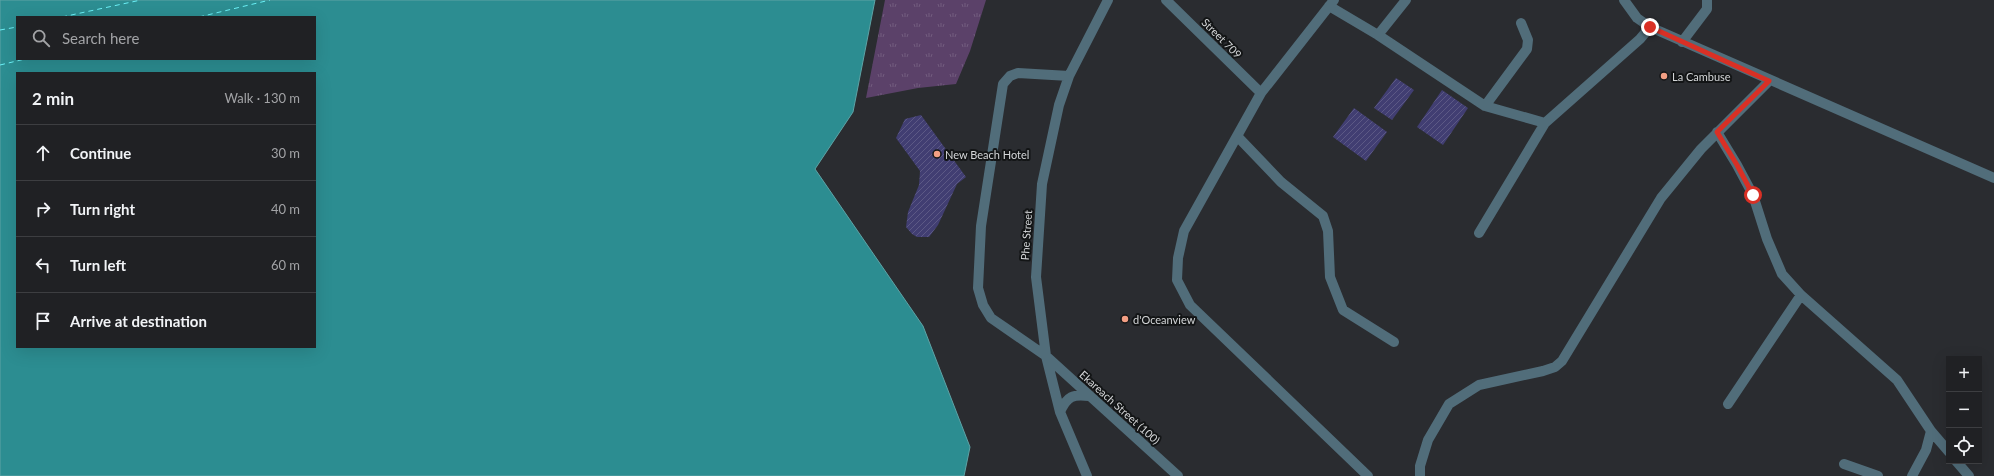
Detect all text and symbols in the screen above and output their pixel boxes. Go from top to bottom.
street label: Street 709 [1199,15,1245,61]
search box [16,16,316,60]
route end [1641,18,1659,36]
icon: search [30,27,52,49]
text: Search here [62,29,139,47]
place label: La Cambuse [1672,70,1731,83]
marker: La Cambuse [1659,71,1669,81]
text: 2 min [32,88,74,109]
text: Walk · 130 m [224,90,300,106]
icon: ahead [32,142,54,164]
text: Continue [70,144,131,162]
text: 30 m [271,145,300,161]
place label: New Beach Hotel [945,148,1029,161]
marker: New Beach Hotel [932,149,942,159]
route start [1744,186,1762,204]
icon: right [32,198,54,220]
text: Turn right [70,200,135,218]
text: 40 m [271,201,300,217]
street label: Phe Street [1018,209,1034,261]
icon: left [32,254,54,276]
text: Turn left [70,256,126,274]
text: 60 m [271,257,300,273]
icon: arrive [32,310,54,332]
text: Arrive at destination [70,312,207,330]
place label: d'Oceanview [1133,313,1196,326]
marker: d'Oceanview [1120,314,1130,324]
map controls [1946,356,1982,464]
button: + [1946,356,1982,392]
street label: Ekareach Street (100) [1077,368,1163,446]
button: − [1946,392,1982,428]
button: locate [1946,428,1982,464]

